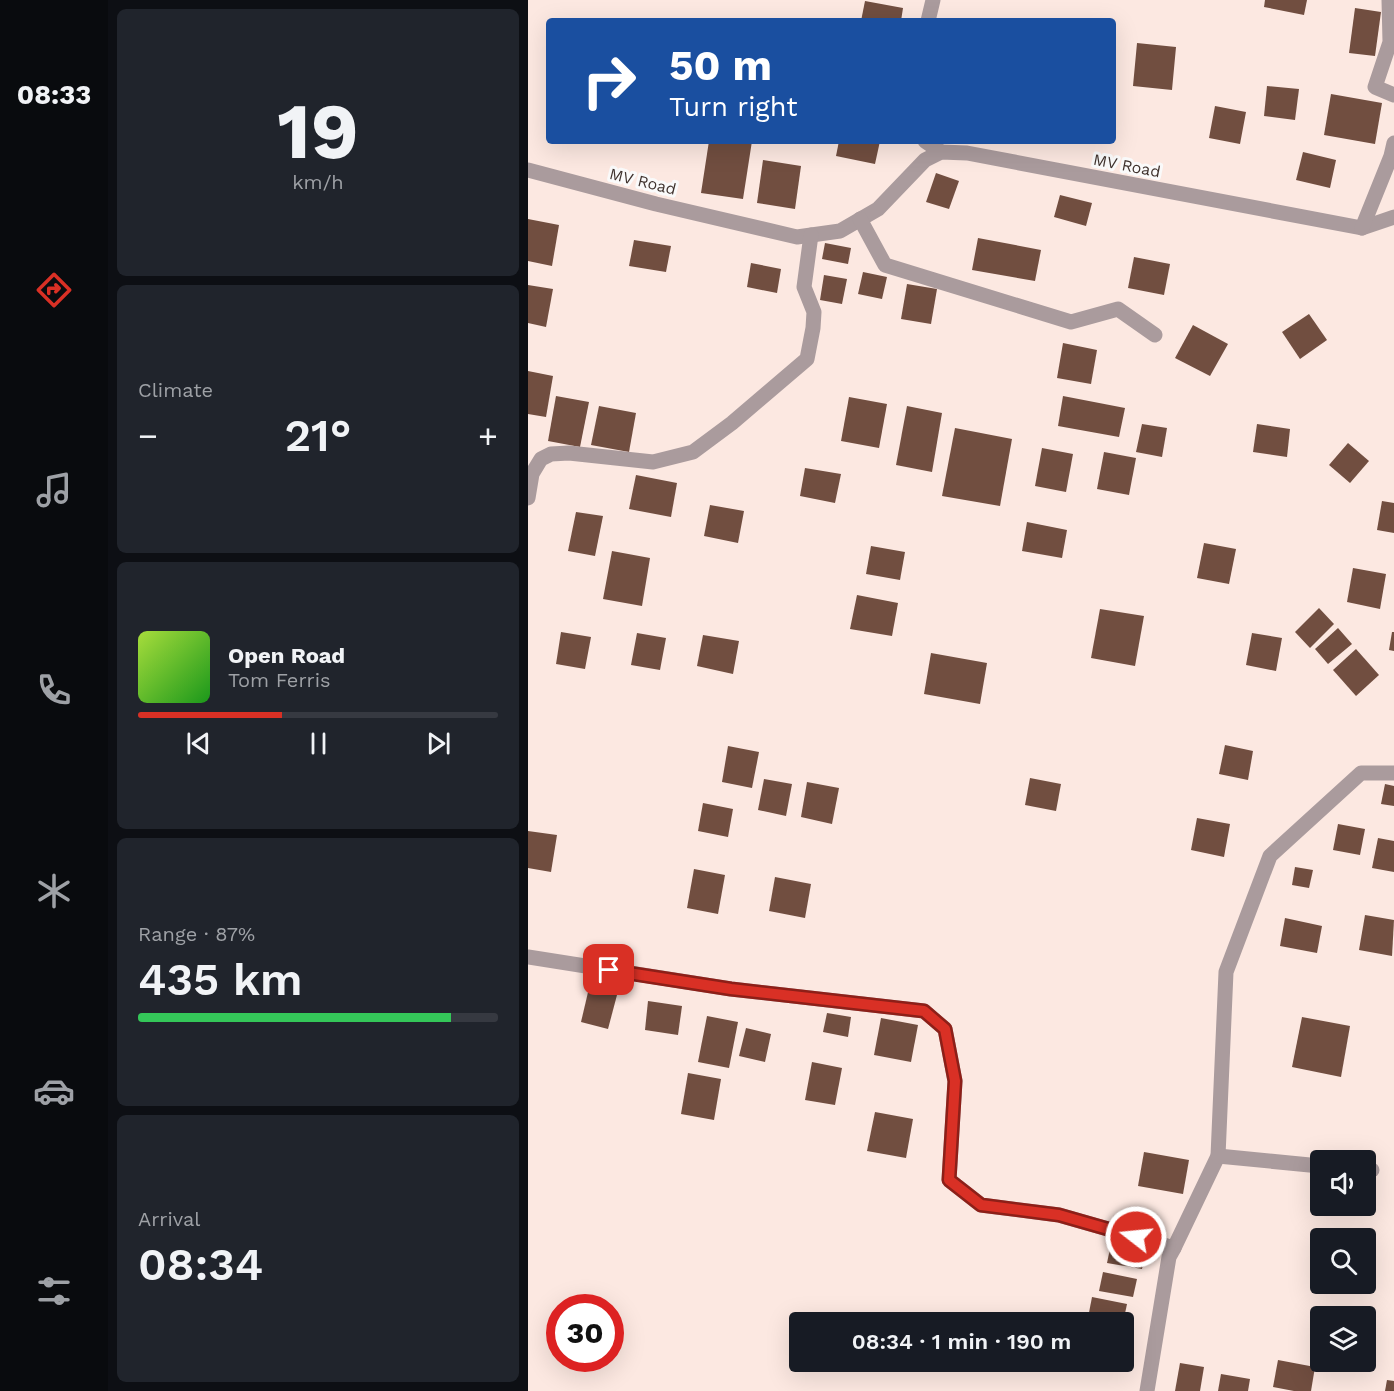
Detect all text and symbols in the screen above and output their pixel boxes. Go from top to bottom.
text: 50 m [669,41,772,90]
icon: right [570,42,648,120]
text: 08:33 [17,79,91,111]
text: 19 [277,85,359,177]
text: Turn right [669,91,798,123]
street label: MV Road [1092,150,1162,181]
street label: MV Road [608,164,678,199]
text: km/h [292,170,344,194]
icon: directions [33,269,75,311]
text: Climate [138,378,213,402]
text: 21° [284,409,352,462]
text: − [138,416,158,455]
text: + [478,416,498,455]
icon: music [33,469,75,511]
text: Open Road [228,643,345,668]
text: Tom Ferris [228,668,331,692]
icon: phone [33,669,75,711]
icon: previous [182,727,215,760]
icon: pause [302,727,335,760]
icon: next [422,727,455,760]
icon: climate [33,870,75,912]
text: Range · 87% [138,922,255,946]
pin [583,944,634,995]
text: 435 km [138,953,303,1006]
icon: arrive [592,953,625,986]
icon: car [33,1070,75,1112]
map controls [1310,1150,1376,1372]
button: sound [1310,1150,1376,1216]
position arrow [1104,1205,1168,1269]
text: Arrival [138,1207,200,1231]
button: search [1310,1228,1376,1294]
text: 08:34 [138,1238,263,1291]
icon: filters [33,1270,75,1312]
speed limit sign: 30 [546,1294,624,1372]
button: layers [1310,1306,1376,1372]
text: 08:34 · 1 min · 190 m [852,1329,1071,1354]

